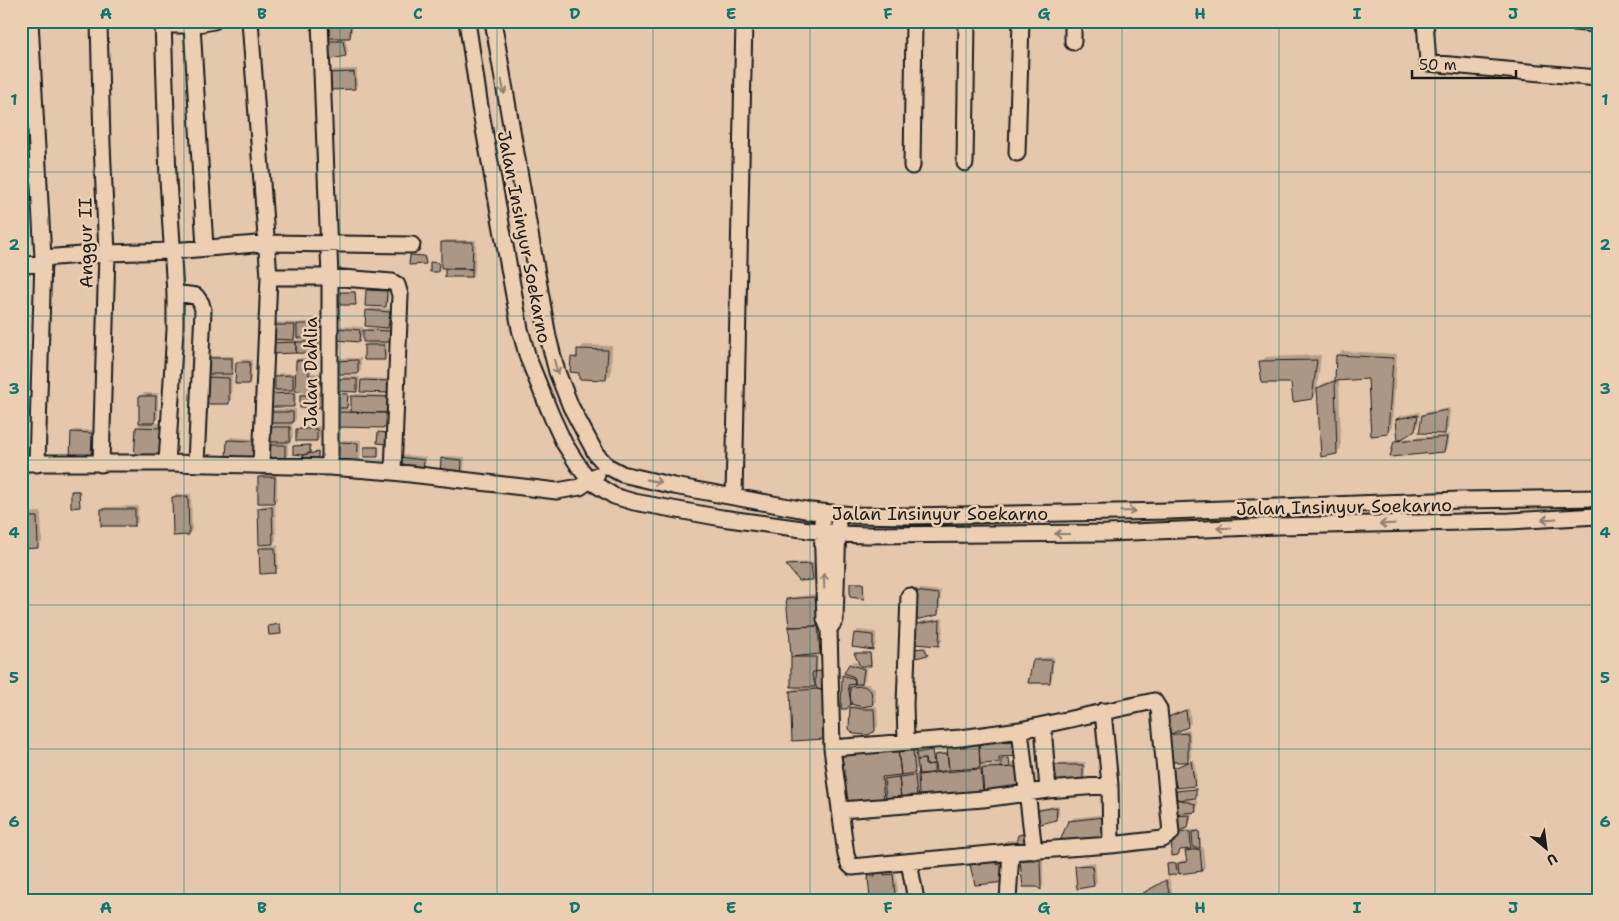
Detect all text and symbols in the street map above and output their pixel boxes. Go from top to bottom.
text: A [100,3,112,24]
text: B [257,3,267,24]
text: C [413,3,423,24]
text: D [569,3,581,24]
text: E [726,3,736,24]
text: F [883,3,893,24]
text: G [1038,3,1051,24]
text: H [1194,3,1206,24]
text: I [1353,3,1362,24]
text: J [1508,3,1518,24]
scale bar [1412,48,1515,80]
text: 50 m [1419,55,1457,75]
one-way arrow [499,78,509,94]
text: 1 [10,89,18,110]
text: 1 [1601,89,1609,110]
street label: Jalan Insinyur Soekarno [492,129,556,345]
street label: Anggur II [73,197,99,289]
text: 2 [8,234,20,255]
text: 2 [1599,234,1611,255]
street label: Jalan Dahlia [299,317,323,427]
one-way arrow [552,358,561,374]
text: 3 [8,378,20,399]
text: 3 [1599,378,1611,399]
one-way arrow [646,477,662,486]
street label: Jalan Insinyur Soekarno [1236,493,1452,521]
street label: Jalan Insinyur Soekarno [832,502,1048,526]
one-way arrow [1120,507,1136,516]
one-way arrow [1541,514,1557,523]
one-way arrow [1379,519,1395,528]
text: 4 [8,522,20,543]
text: 4 [1599,522,1611,543]
one-way arrow [1217,523,1233,533]
one-way arrow [1054,529,1070,539]
one-way arrow [819,573,828,589]
text: 5 [9,667,19,688]
text: 5 [1600,667,1610,688]
text: 6 [8,811,20,832]
text: 6 [1599,811,1611,832]
north arrow [1522,824,1572,874]
text: U [1544,849,1561,870]
text: A [100,897,112,918]
text: B [257,897,267,918]
text: C [413,897,423,918]
text: D [569,897,581,918]
text: E [726,897,736,918]
text: F [883,897,893,918]
text: G [1038,897,1051,918]
text: H [1194,897,1206,918]
text: I [1353,897,1362,918]
text: J [1508,897,1518,918]

